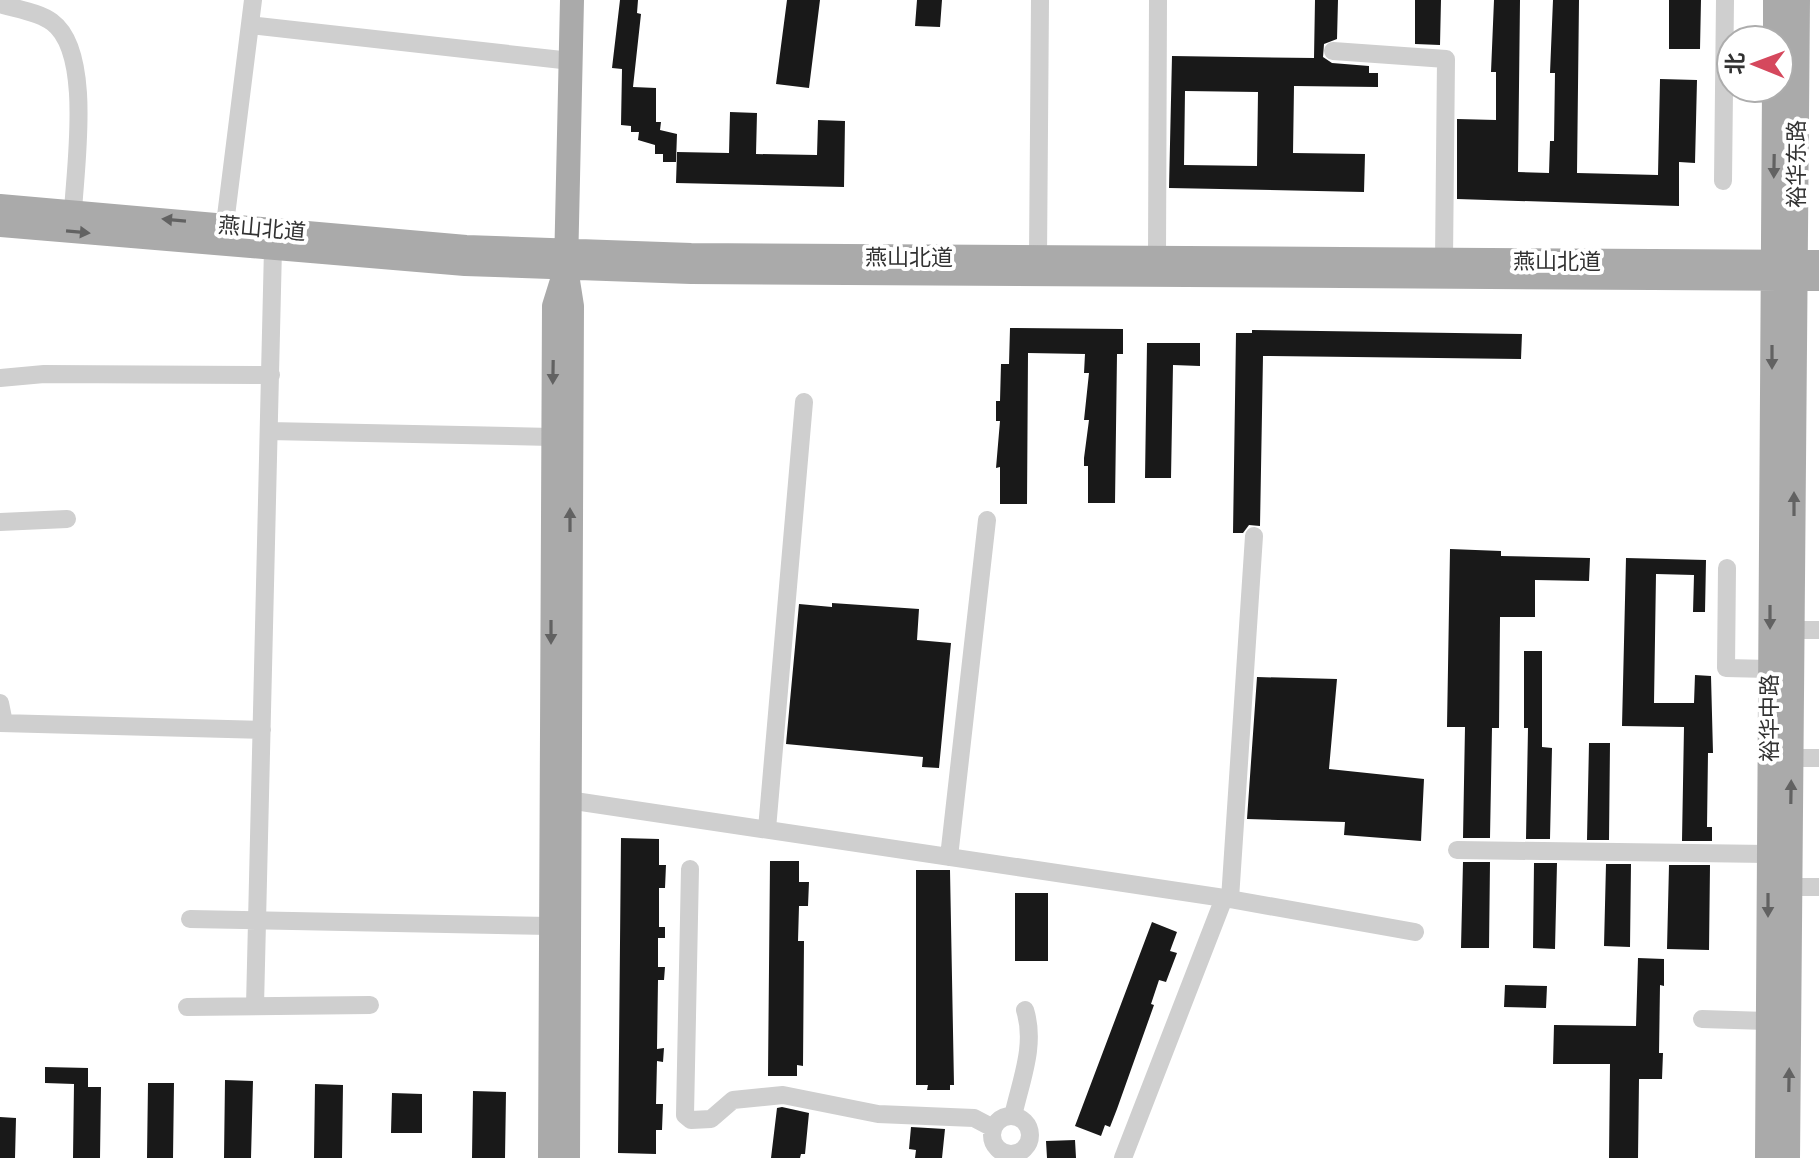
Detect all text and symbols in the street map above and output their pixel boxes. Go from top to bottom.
north arrow [1715,24,1795,104]
text: 北 [1721,52,1748,75]
street label: 裕华东路 [1782,120,1809,208]
one-way arrow [1767,154,1780,179]
street label: 燕山北道 [217,210,307,245]
one-way arrow [161,213,186,226]
one-way arrow [66,226,91,239]
street label: 燕山北道 [865,243,953,270]
street label: 燕山北道 [1513,247,1601,274]
one-way arrow [1766,345,1778,370]
one-way arrow [547,360,559,385]
one-way arrow [1788,491,1800,516]
one-way arrow [564,507,576,532]
one-way arrow [1764,605,1776,630]
one-way arrow [545,620,557,645]
street label: 裕华中路 [1755,674,1782,762]
one-way arrow [1785,779,1797,804]
one-way arrow [1762,893,1774,918]
one-way arrow [1782,1067,1795,1092]

